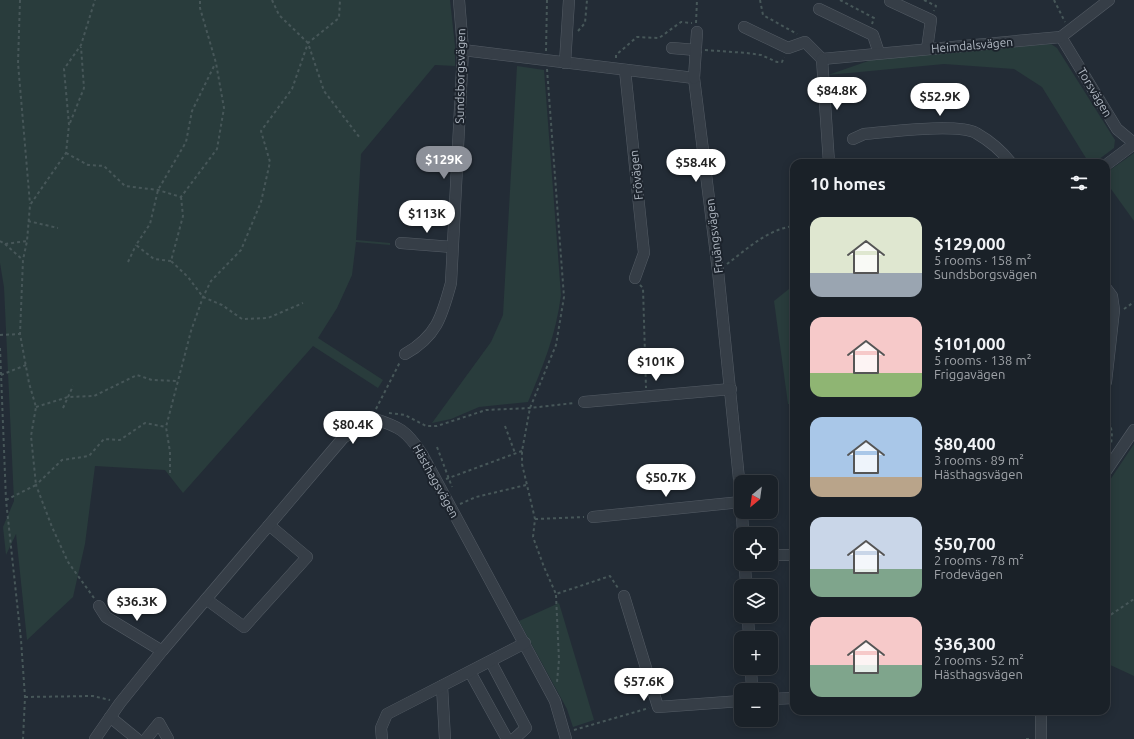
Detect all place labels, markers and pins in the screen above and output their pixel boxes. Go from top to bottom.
pin: $84.8K [804,77,870,111]
pin: $52.9K [907,83,973,117]
pin: $129K [416,146,472,180]
pin: $58.4K [663,149,729,183]
pin: $113K [399,200,455,234]
pin: $101K [628,348,684,382]
pin: $80.4K [320,411,386,445]
pin: $50.7K [633,464,699,498]
pin: $36.3K [104,588,170,622]
pin: $57.6K [611,668,677,702]

